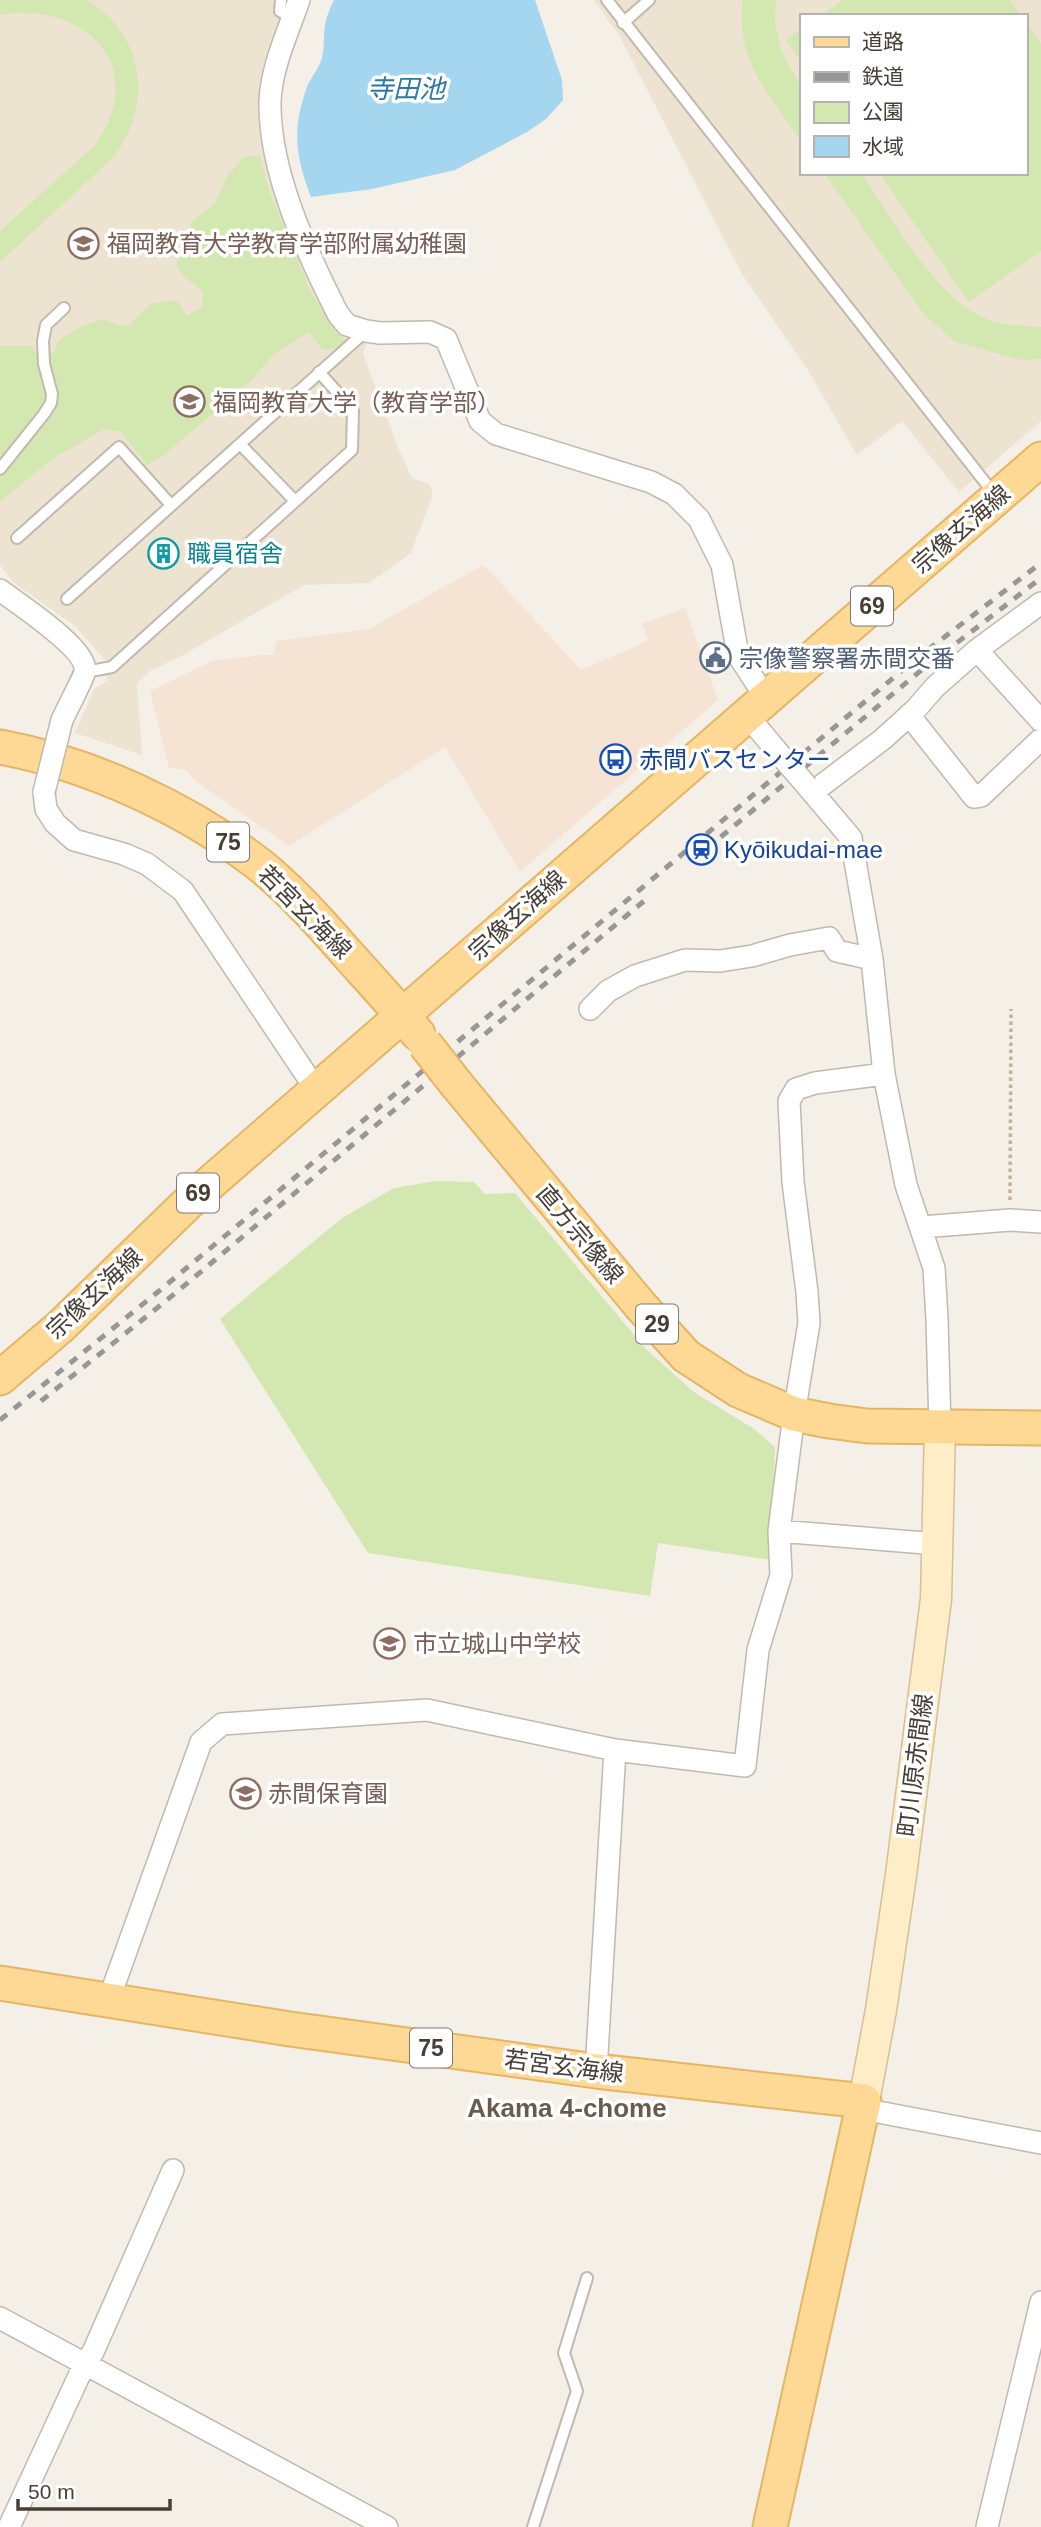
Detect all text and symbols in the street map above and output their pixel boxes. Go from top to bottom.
legend [800,14,1027,175]
text: 道路 [862,30,904,53]
text: 鉄道 [862,65,904,88]
water label: 寺田池 [367,74,448,104]
text: 公園 [862,100,904,123]
text: 水域 [862,135,904,158]
school or university icon: 福岡教育大学教育学部附属幼稚園 [67,226,101,260]
place label: 福岡教育大学教育学部附属幼稚園 [107,230,467,257]
school or university icon: 福岡教育大学（教育学部） [173,385,207,419]
place label: 福岡教育大学（教育学部） [213,389,501,416]
street label: 宗像玄海線 [907,479,1015,579]
building icon: 職員宿舎 [147,536,181,570]
place label: 職員宿舎 [187,540,283,567]
road number: 69 [851,586,893,626]
public building icon: 宗像警察署赤間交番 [699,641,733,675]
place label: 宗像警察署赤間交番 [739,645,955,672]
bus stop icon: 赤間バスセンター [599,742,633,776]
place label: 赤間バスセンター [639,746,831,773]
road number: 75 [207,822,249,862]
station icon: Kyōikudai-mae [684,832,718,866]
place label: Kyōikudai-mae [724,836,883,863]
street label: 若宮玄海線 [253,860,357,964]
street label: 宗像玄海線 [463,865,571,965]
road number: 69 [177,1174,219,1212]
street label: 直方宗像線 [531,1179,629,1289]
street label: 宗像玄海線 [41,1242,147,1344]
road number: 29 [636,1304,678,1344]
school or university icon: 市立城山中学校 [373,1626,407,1660]
place label: 市立城山中学校 [413,1630,581,1657]
street label: 町川原赤間線 [893,1692,937,1838]
school or university icon: 赤間保育園 [228,1776,262,1810]
place label: 赤間保育園 [268,1780,388,1807]
road number: 75 [410,2028,452,2068]
street label: 若宮玄海線 [503,2045,625,2087]
district label: Akama 4-chome [467,2093,667,2123]
scale bar [18,2468,170,2512]
text: 50 m [28,2480,75,2503]

